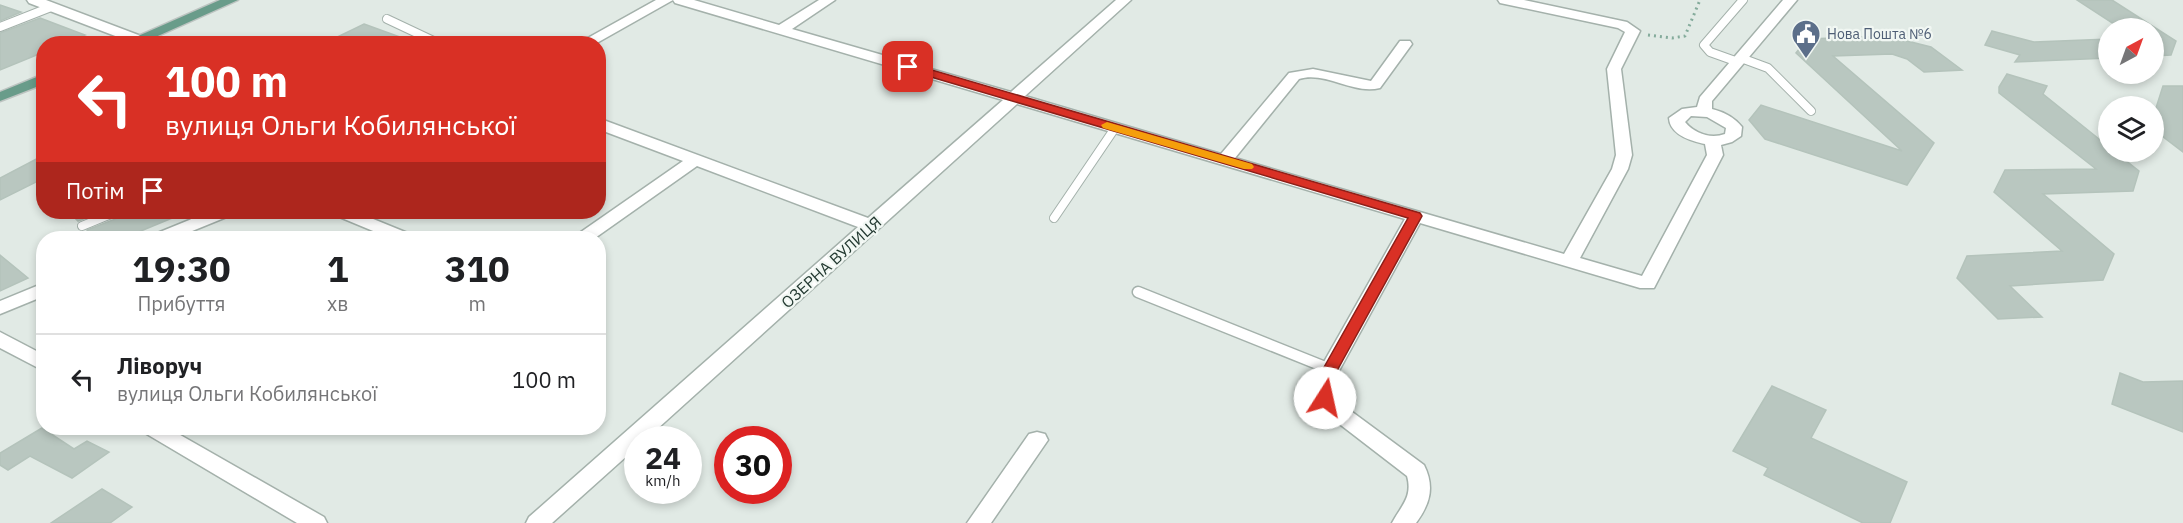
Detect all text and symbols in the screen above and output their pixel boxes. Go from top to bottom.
public building icon: Нова Пошта №6 [1790,18,1822,60]
north arrow [2098,18,2164,84]
map controls [2098,18,2164,162]
place label: Нова Пошта №6 [1827,25,1932,43]
pin [882,41,933,92]
icon: arrive [891,50,924,83]
text: 100 m [165,54,288,109]
icon: left [66,60,144,138]
button: layers [2098,96,2164,162]
text: вулиця Ольги Кобилянської [165,107,516,142]
icon: arrive [136,174,169,207]
text: Потім [66,176,124,205]
street label: ОЗЕРНА ВУЛИЦЯ [777,212,885,312]
text: 19:30 [132,245,231,292]
text: 1 [327,245,349,292]
text: 310 [445,245,510,292]
text: Прибуття [137,290,226,317]
text: хв [327,290,348,317]
text: m [469,290,486,317]
text: Ліворуч [117,351,202,380]
icon: left [66,363,99,396]
text: 100 m [512,365,576,394]
position arrow [1293,366,1357,430]
text: вулиця Ольги Кобилянської [117,380,377,407]
speed limit sign: 30 [714,426,792,504]
text: 24 [645,438,681,477]
text: km/h [645,471,681,490]

